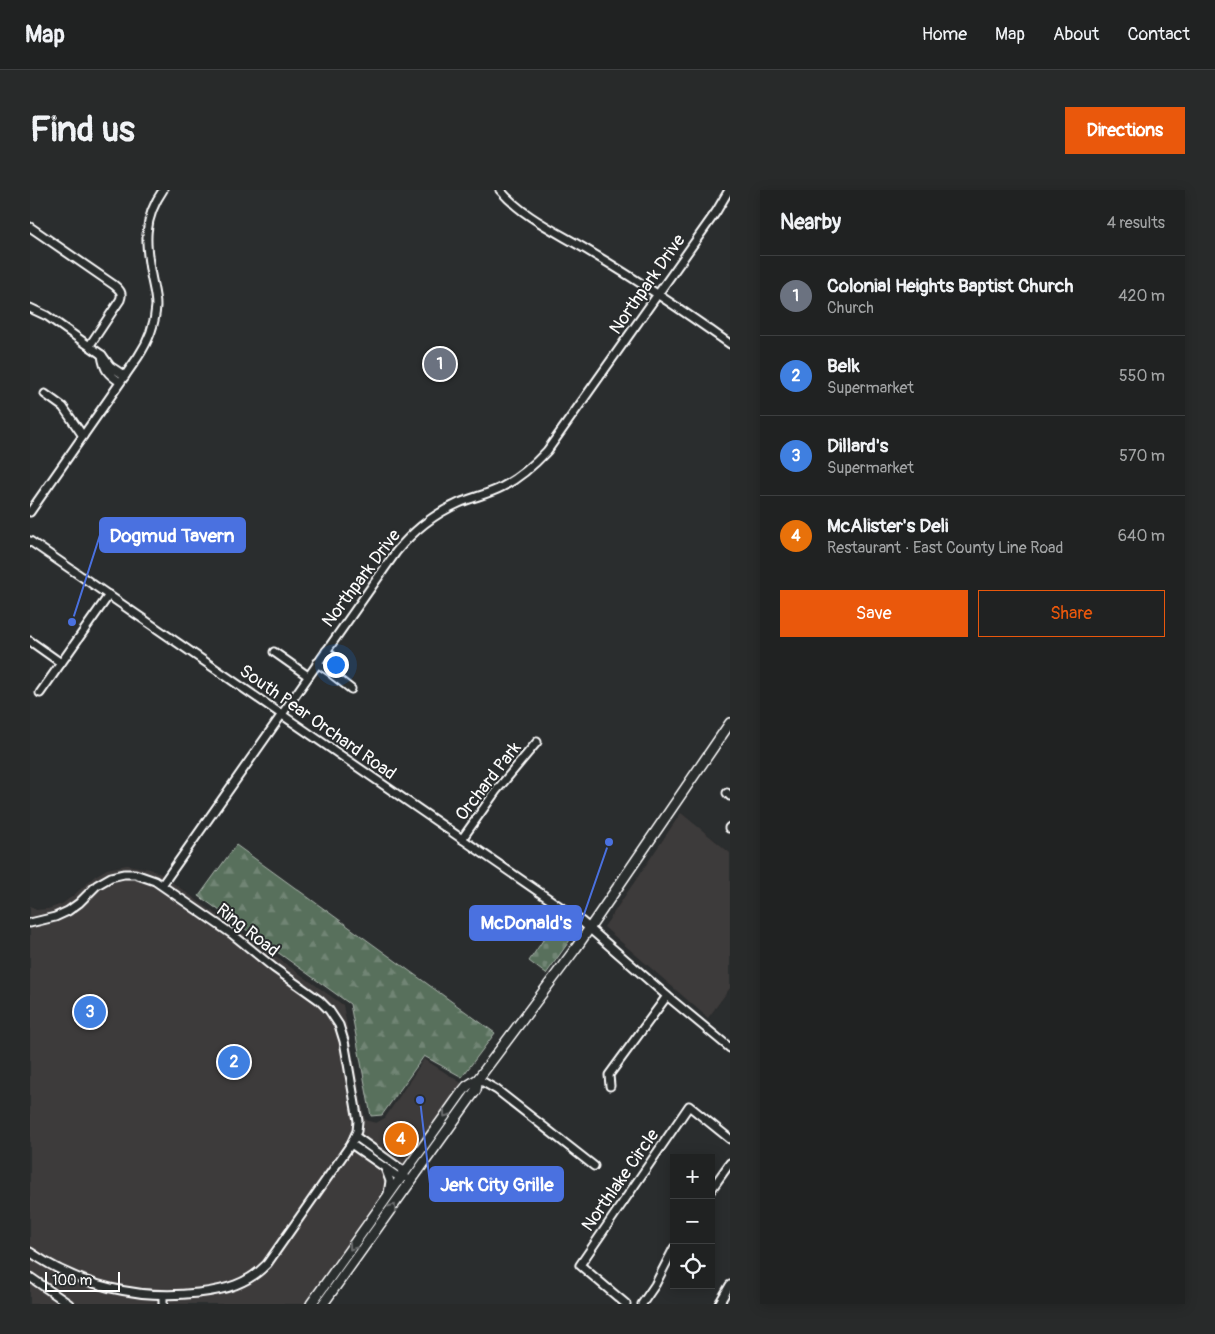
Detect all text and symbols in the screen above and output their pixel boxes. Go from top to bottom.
text: Map [25,20,65,49]
text: Home [922,23,967,46]
text: Map [995,23,1025,46]
text: About [1053,23,1099,46]
text: Contact [1127,23,1190,46]
button: Directions [1065,107,1185,154]
text: Find us [30,108,135,152]
text: Nearby [780,209,841,236]
text: 4 results [1107,213,1165,233]
street label: Northpark Drive [604,230,690,339]
text: Colonial Heights Baptist Church [827,274,1073,298]
text: 1 [793,286,799,306]
text: 420 m [1118,286,1165,306]
text: Church [827,298,874,318]
pin: 1 [424,345,456,383]
text: Belk [827,354,860,378]
text: 2 [792,366,800,386]
text: 550 m [1119,366,1165,386]
text: Supermarket [827,378,914,398]
text: Dillard's [827,434,888,458]
text: 3 [792,446,800,466]
text: 570 m [1119,446,1165,466]
text: Supermarket [827,458,914,478]
text: McAlister's Deli [827,514,948,538]
callout: Dogmud Tavern [100,518,245,552]
text: Dogmud Tavern [109,524,235,548]
street label: Northpark Drive [317,525,406,632]
text: 4 [791,526,801,546]
text: 640 m [1118,526,1165,546]
text: Restaurant · East County Line Road [827,538,1063,558]
button: Save [780,590,968,637]
button: Share [978,590,1165,637]
your location [323,652,349,678]
street label: South Pear Orchard Road [235,660,401,785]
street label: Orchard Park [450,737,527,825]
street label: Ring Road [212,899,284,962]
callout: McDonald's [470,906,581,940]
text: McDonald's [481,911,572,935]
pin: 3 [74,993,106,1031]
pin: 2 [218,1043,250,1081]
one-way arrow [443,1108,452,1118]
pin: 4 [385,1120,417,1158]
street label: Northlake Circle [577,1124,664,1236]
map controls [670,1154,715,1289]
button: + [670,1154,715,1199]
callout: Jerk City Grille [430,1167,563,1201]
text: Jerk City Grille [440,1173,554,1197]
button: − [670,1199,715,1244]
one-way arrow [386,1204,396,1213]
one-way arrow [349,1241,358,1251]
button: locate [670,1244,715,1289]
scale bar [45,1269,120,1292]
text: 100 m [52,1272,92,1289]

